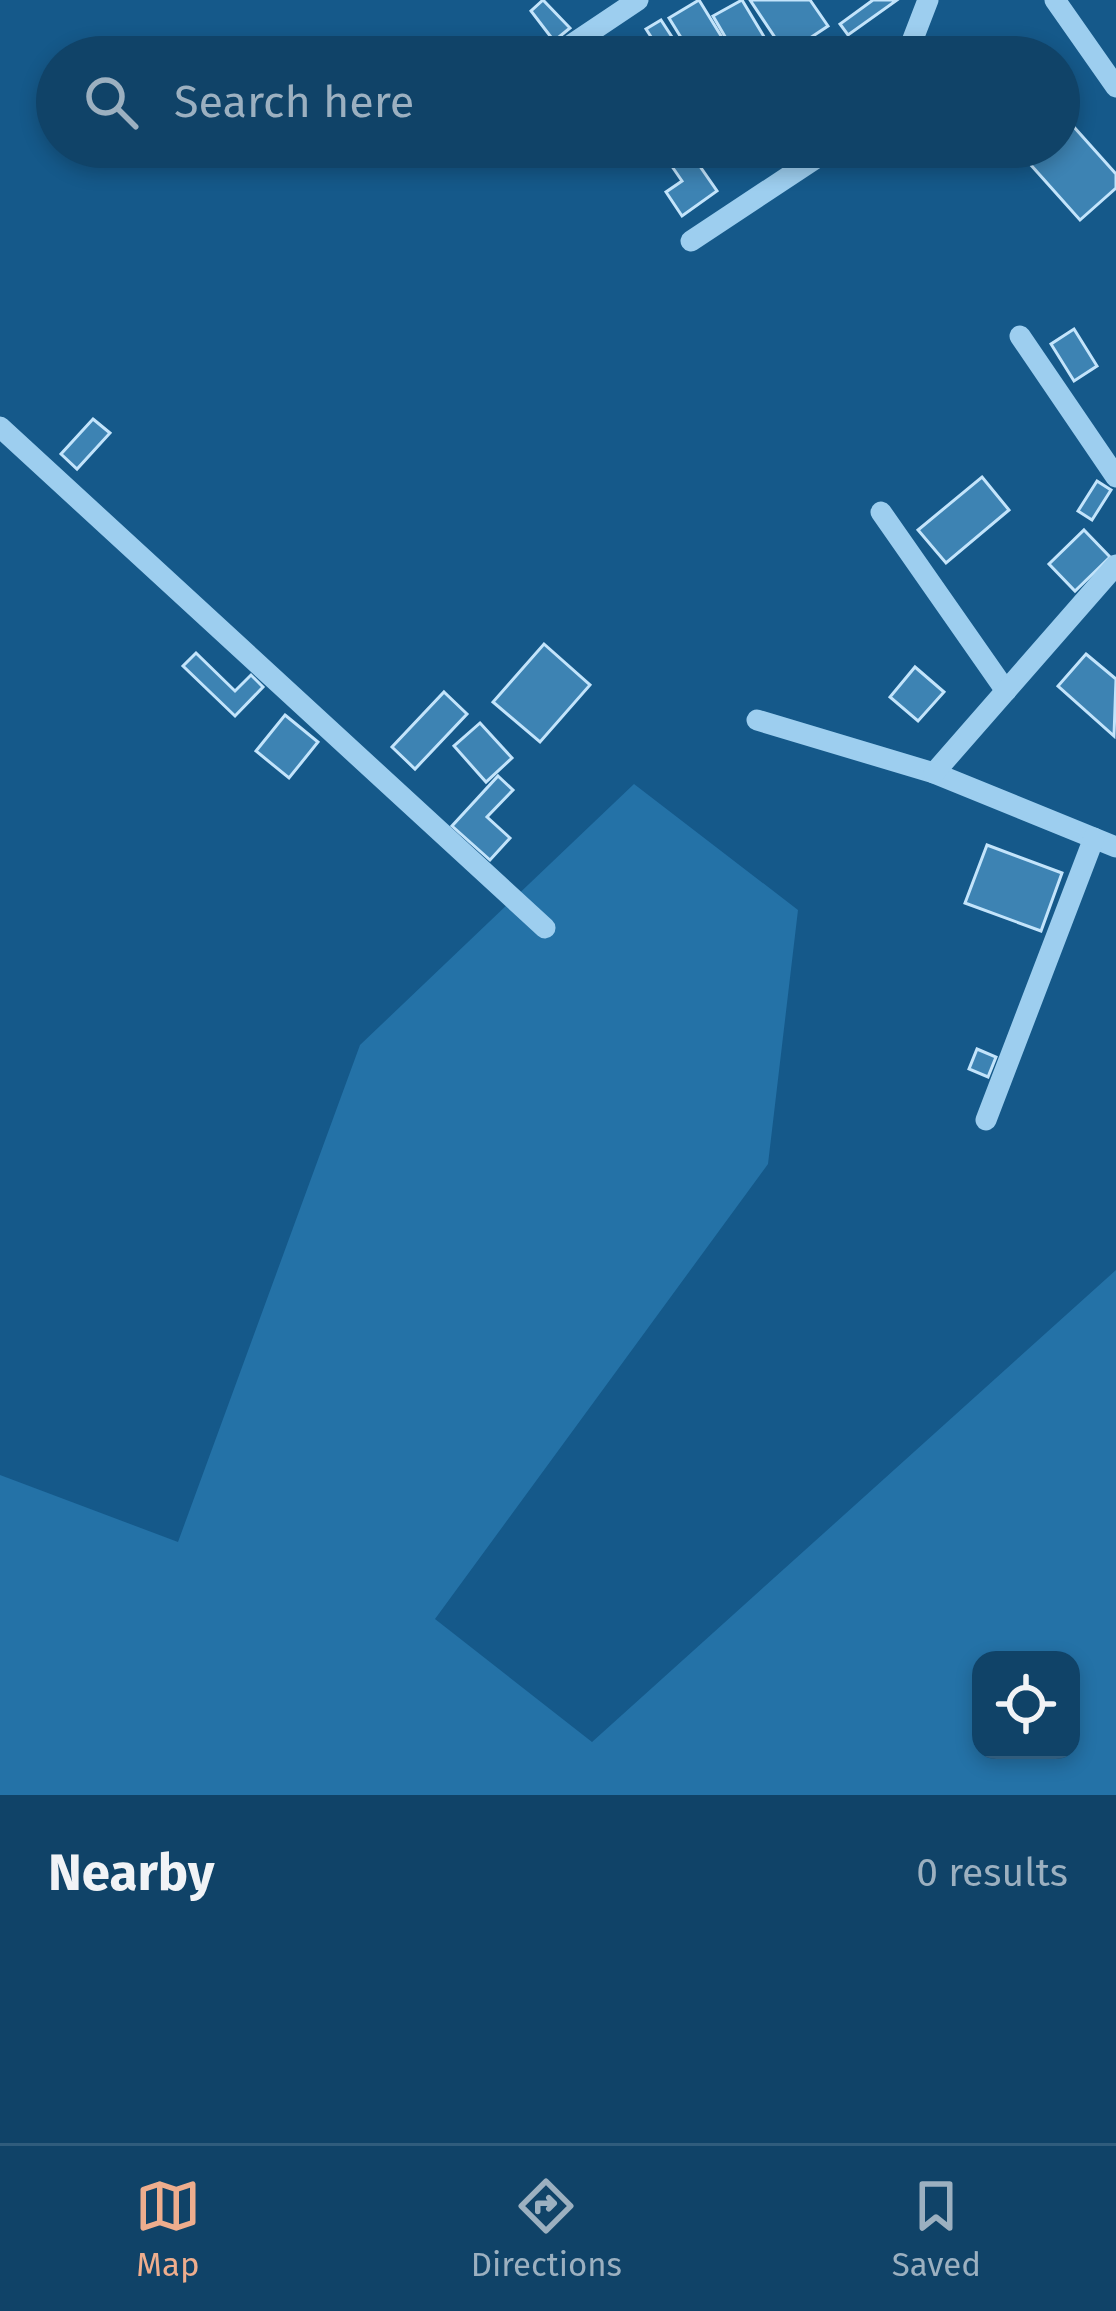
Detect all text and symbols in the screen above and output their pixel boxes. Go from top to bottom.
search box [36,36,1080,168]
icon: search [78,69,144,135]
text: Search here [174,75,414,129]
map controls [972,1651,1080,1759]
button: locate [972,1651,1080,1759]
text: Nearby [48,1842,214,1904]
text: 0 results [916,1850,1068,1896]
tab: Map [135,2173,201,2285]
tab: Directions [471,2173,622,2285]
tab: Saved [892,2173,981,2285]

